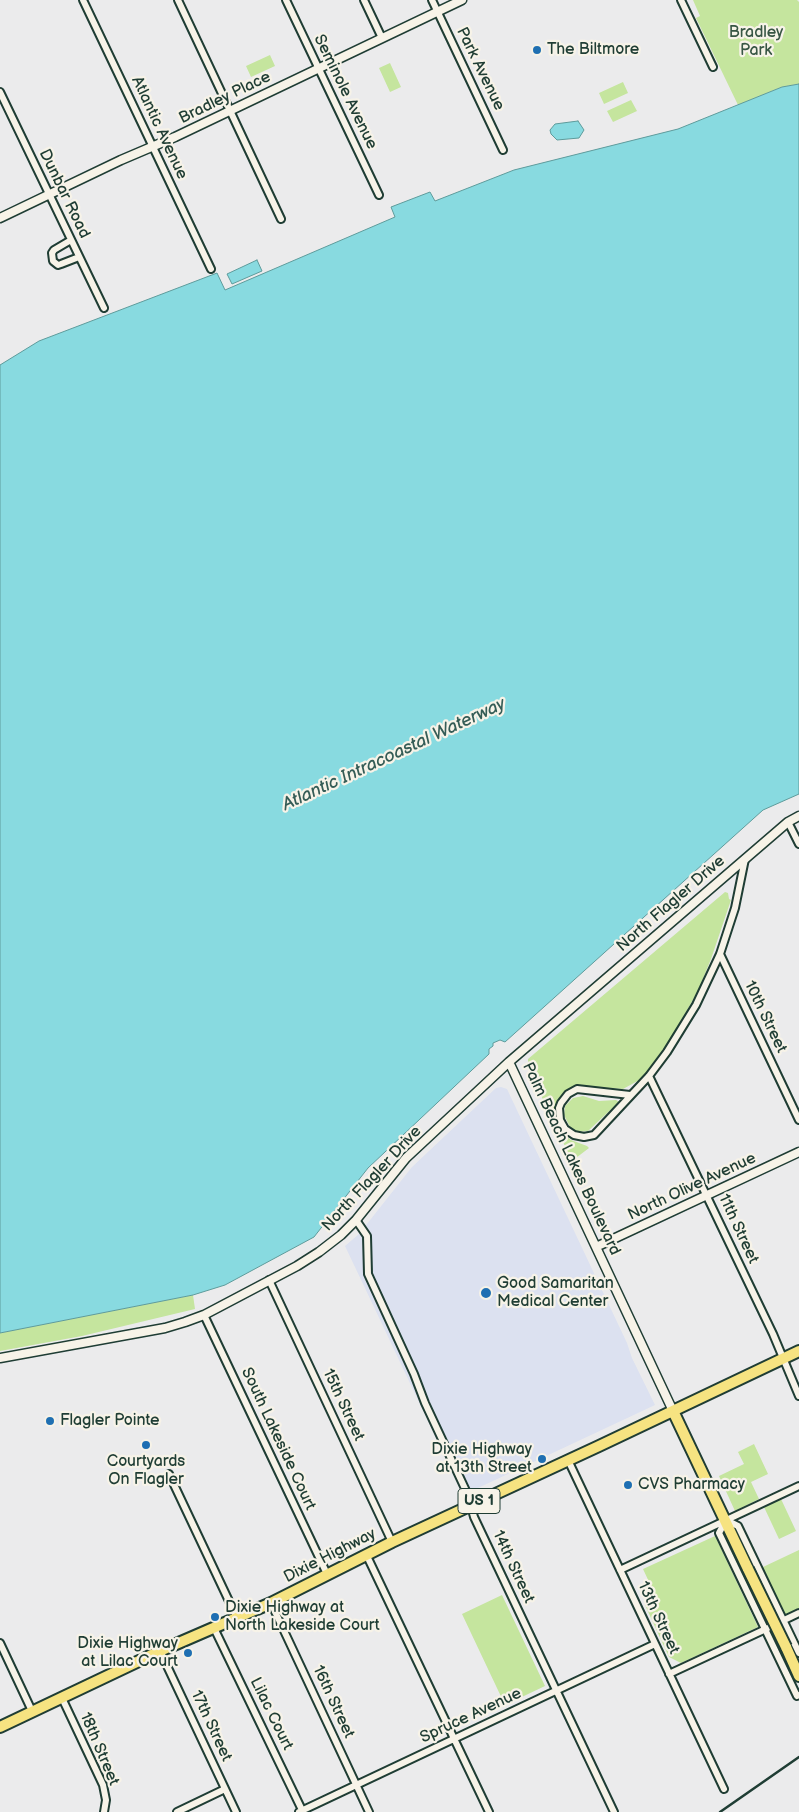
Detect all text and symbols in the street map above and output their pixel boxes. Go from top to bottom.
park label: Bradley Park [729,23,783,61]
street label: Park Avenue [452,24,508,114]
street label: Seminole Avenue [309,32,381,152]
place label: The Biltmore [547,40,639,60]
marker: The Biltmore [531,44,543,56]
street label: Bradley Place [176,68,274,128]
street label: Atlantic Avenue [127,73,191,183]
street label: Dunbar Road [34,146,94,242]
water label: Atlantic Intracoastal Waterway [279,694,509,816]
street label: North Flagler Drive [613,852,729,956]
street label: 10th Street [739,978,791,1056]
street label: Palm Beach Lakes Boulevard [518,1059,624,1259]
street label: North Flagler Drive [318,1122,426,1236]
street label: North Olive Avenue [625,1149,759,1225]
street label: 11th Street [714,1191,762,1267]
place label: Good Samaritan Medical Center [497,1274,614,1312]
marker: Good Samaritan Medical Center [479,1286,493,1300]
street label: South Lakeside Court [237,1365,319,1513]
street label: 15th Street [318,1366,368,1444]
place label: Flagler Pointe [60,1411,160,1431]
marker: Flagler Pointe [44,1415,56,1427]
marker: Courtyards On Flagler [140,1439,152,1451]
place label: Dixie Highway at 13th Street [431,1440,532,1478]
place label: Courtyards On Flagler [107,1452,185,1490]
marker: Dixie Highway at 13th Street [536,1453,548,1465]
place label: CVS Pharmacy [638,1475,745,1495]
marker: CVS Pharmacy [622,1479,634,1491]
road number: US 1 [458,1488,500,1514]
street label: Dixie Highway [281,1525,379,1587]
street label: 14th Street [488,1528,538,1606]
street label: 13th Street [633,1579,683,1657]
place label: Dixie Highway at North Lakeside Court [225,1598,380,1636]
marker: Dixie Highway at North Lakeside Court [209,1611,221,1623]
place label: Dixie Highway at Lilac Court [77,1634,178,1672]
marker: Dixie Highway at Lilac Court [182,1647,194,1659]
street label: 16th Street [308,1663,358,1741]
street label: Lilac Court [245,1675,297,1753]
street label: Spruce Avenue [417,1684,525,1748]
street label: 17th Street [186,1687,236,1765]
street label: 18th Street [75,1710,123,1788]

